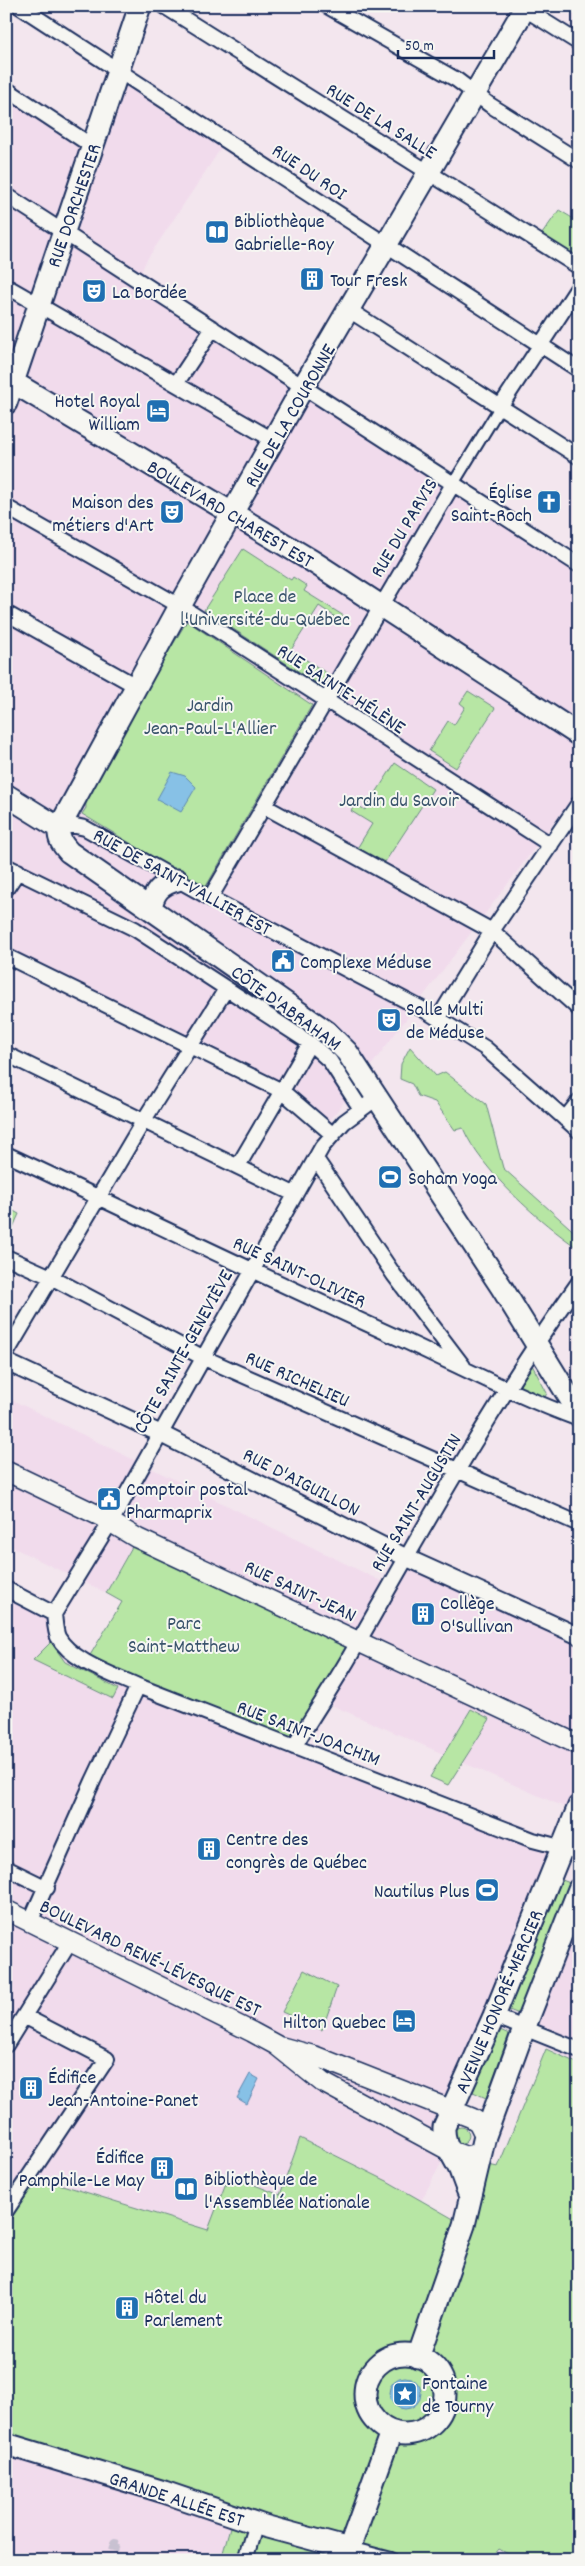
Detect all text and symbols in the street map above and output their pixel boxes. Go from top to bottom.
scale bar [398,28,494,60]
text: 50 m [405,36,434,58]
street label: RUE DE LA SALLE [320,77,441,168]
street label: RUE DU ROI [265,138,351,209]
street label: RUE DORCHESTER [42,140,110,272]
place label: Bibliothèque Gabrielle-Roy [234,209,335,260]
library icon: Bibliothèque Gabrielle-Roy [204,219,230,245]
building icon: Tour Fresk [299,266,325,292]
place label: Tour Fresk [330,268,407,296]
theatre icon: La Bordée [81,278,107,304]
place label: La Bordée [112,280,187,308]
street label: RUE DE LA COURONNE [239,339,344,494]
place label: Hotel Royal William [54,389,140,440]
hotel icon: Hotel Royal William [145,398,171,424]
street label: BOULEVARD CHAREST EST [141,455,318,577]
street label: RUE DU PARVIS [365,473,446,584]
place label: Église Saint-Roch [451,480,532,531]
church icon: Église Saint-Roch [536,489,562,515]
place label: Maison des métiers d'Art [52,490,154,541]
theatre icon: Maison des métiers d'Art [159,499,185,525]
park label: Place de l'Université-du-Québec [180,584,350,635]
street label: RUE SAINTE-HÉLÈNE [271,638,410,743]
park label: Jardin Jean-Paul-L'Allier [144,693,277,744]
park label: Jardin du Savoir [339,788,460,816]
street label: RUE DE SAINT-VALLIER EST [87,823,276,944]
public building icon: Complexe Méduse [270,948,296,974]
place label: Complexe Méduse [300,950,432,978]
street label: CÔTE D'ABRAHAM [224,960,346,1059]
place label: Salle Multi de Méduse [406,997,485,1048]
theatre icon: Salle Multi de Méduse [376,1007,402,1033]
sports icon: Soham Yoga [377,1164,403,1190]
place label: Soham Yoga [408,1166,498,1194]
street label: RUE SAINT-OLIVIER [227,1231,370,1317]
street label: CÔTE SAINTE-GENEVIÈVE [128,1265,241,1440]
street label: RUE RICHELIEU [240,1345,353,1416]
street label: RUE SAINT-AUGUSTIN [365,1429,470,1578]
street label: RUE D'AIGUILLON [237,1442,364,1525]
place label: Comptoir postal Pharmaprix [126,1477,248,1528]
public building icon: Comptoir postal Pharmaprix [96,1486,122,1512]
street label: RUE SAINT-JEAN [239,1554,360,1631]
place label: Collège O'Sullivan [440,1591,513,1642]
building icon: Collège O'Sullivan [410,1601,436,1627]
park label: Parc Saint-Matthew [128,1611,240,1662]
street label: RUE SAINT-JOACHIM [232,1695,384,1775]
place label: Centre des congrès de Québec [226,1827,367,1878]
building icon: Centre des congrès de Québec [196,1836,222,1862]
sports icon: Nautilus Plus [474,1877,500,1903]
place label: Nautilus Plus [374,1879,470,1907]
street label: BOULEVARD RENÉ-LÉVESQUE EST [34,1894,265,2026]
street label: AVENUE HONORÉ-MERCIER [449,1906,552,2098]
hotel icon: Hilton Quebec [391,2008,417,2034]
place label: Hilton Quebec [283,2010,386,2038]
place label: Édifice Jean-Antoine-Panet [48,2065,198,2116]
building icon: Édifice Jean-Antoine-Panet [18,2075,44,2101]
place label: Édifice Pamphile-Le May [19,2145,145,2196]
building icon: Édifice Pamphile-Le May [149,2155,175,2181]
place label: Bibliothèque de l'Assemblée Nationale [204,2167,370,2218]
library icon: Bibliothèque de l'Assemblée Nationale [173,2176,199,2202]
place label: Hôtel du Parlement [144,2285,223,2336]
building icon: Hôtel du Parlement [114,2295,140,2321]
place label: Fontaine de Tourny [422,2371,494,2422]
place icon: Fontaine de Tourny [392,2381,418,2407]
street label: GRANDE ALLÉE EST [105,2466,247,2536]

